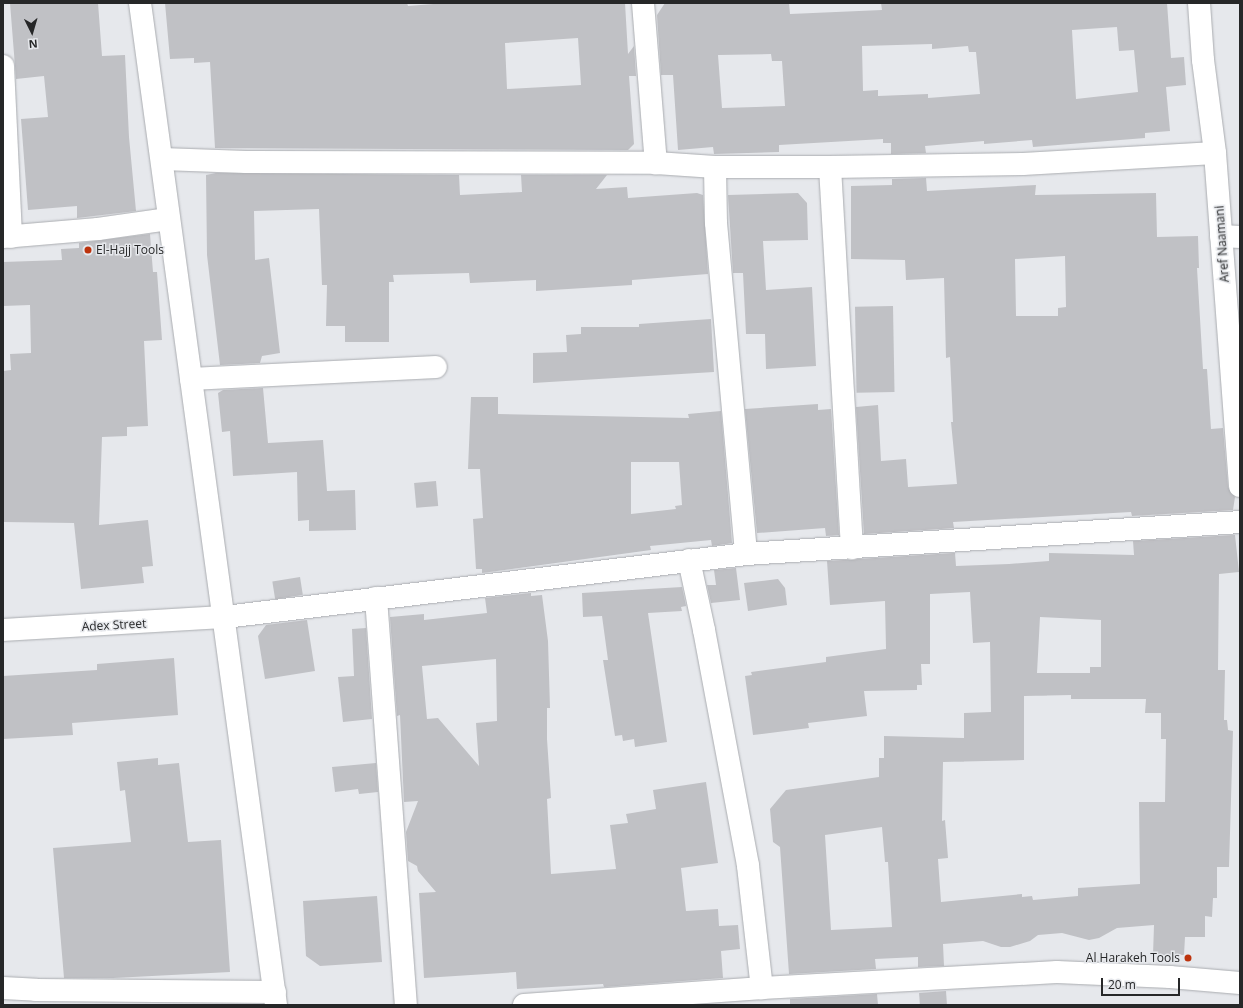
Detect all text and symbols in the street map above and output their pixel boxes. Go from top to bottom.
north arrow [12,12,52,52]
text: N [28,37,38,52]
street label: Aref Naamani [1212,205,1232,283]
place label: El-Hajj Tools [96,243,164,257]
marker: El-Hajj Tools [83,245,93,255]
street label: Adex Street [81,616,147,634]
place label: Al Harakeh Tools [1086,951,1180,965]
marker: Al Harakeh Tools [1183,953,1193,963]
scale bar [1103,970,1182,996]
text: 20 m [1108,976,1136,993]

